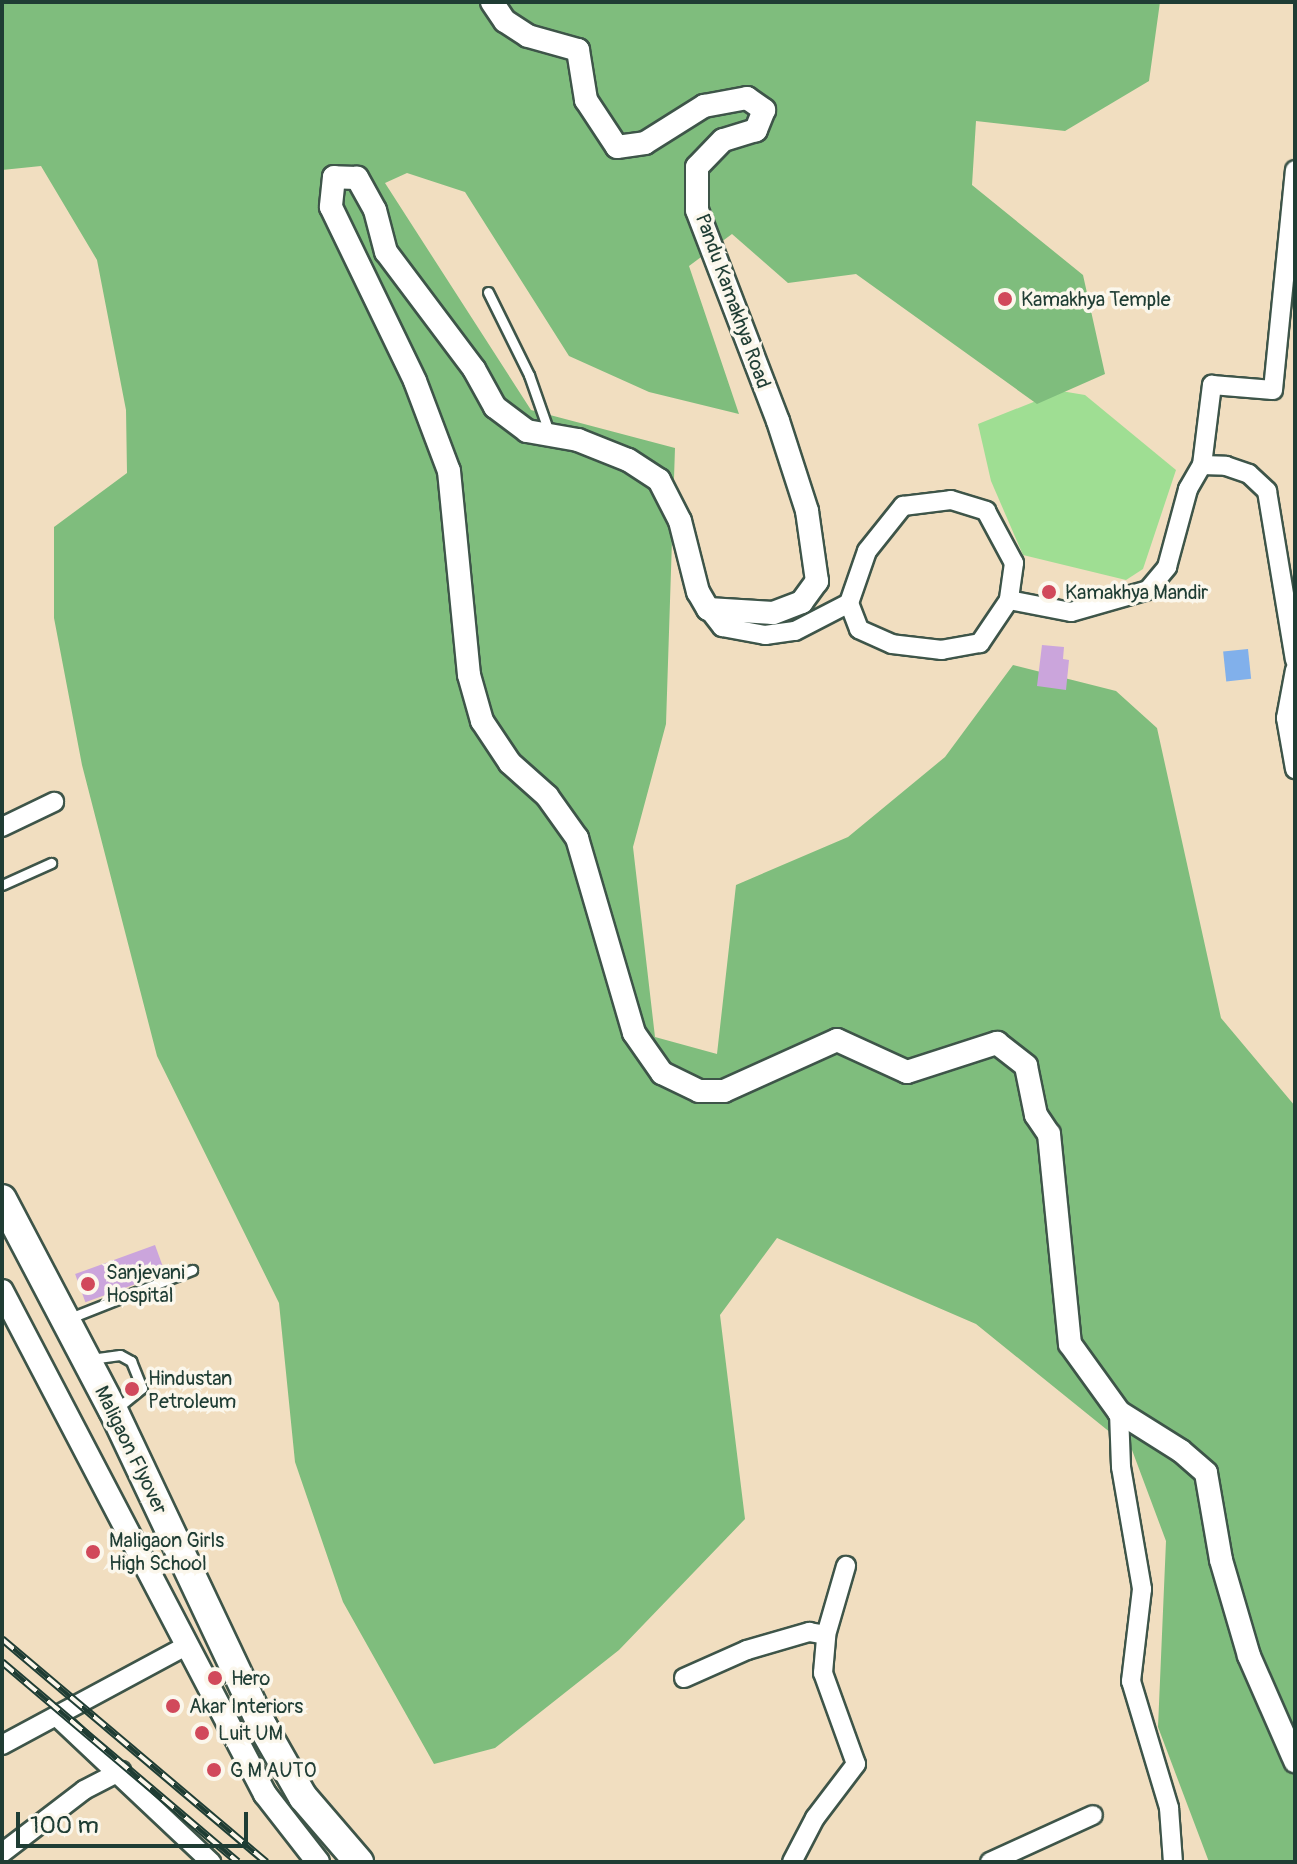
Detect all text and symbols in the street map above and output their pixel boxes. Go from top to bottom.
street label: Pandu Kamakhya Road [690,210,776,392]
place label: Kamakhya Temple [1021,287,1171,311]
marker: Kamakhya Temple [996,290,1014,308]
place label: Kamakhya Mandir [1065,580,1208,604]
marker: Kamakhya Mandir [1040,583,1058,601]
place label: Sanjevani Hospital [106,1260,185,1307]
marker: Sanjevani Hospital [77,1273,99,1295]
place label: Hindustan Petroleum [148,1366,236,1413]
marker: Hindustan Petroleum [123,1380,141,1398]
street label: Maligaon Flyover [90,1382,172,1518]
place label: Maligaon Girls High School [109,1528,224,1575]
marker: Maligaon Girls High School [84,1543,102,1561]
place label: Hero [231,1666,270,1690]
marker: Hero [206,1669,224,1687]
place label: Akar Interiors [189,1694,303,1718]
marker: Akar Interiors [164,1697,182,1715]
place label: Luit UM [218,1721,283,1745]
marker: Luit UM [193,1724,211,1742]
place label: G M AUTO [230,1758,316,1782]
marker: G M AUTO [205,1761,223,1779]
scale bar [20,1796,252,1846]
text: 100 m [30,1811,99,1840]

